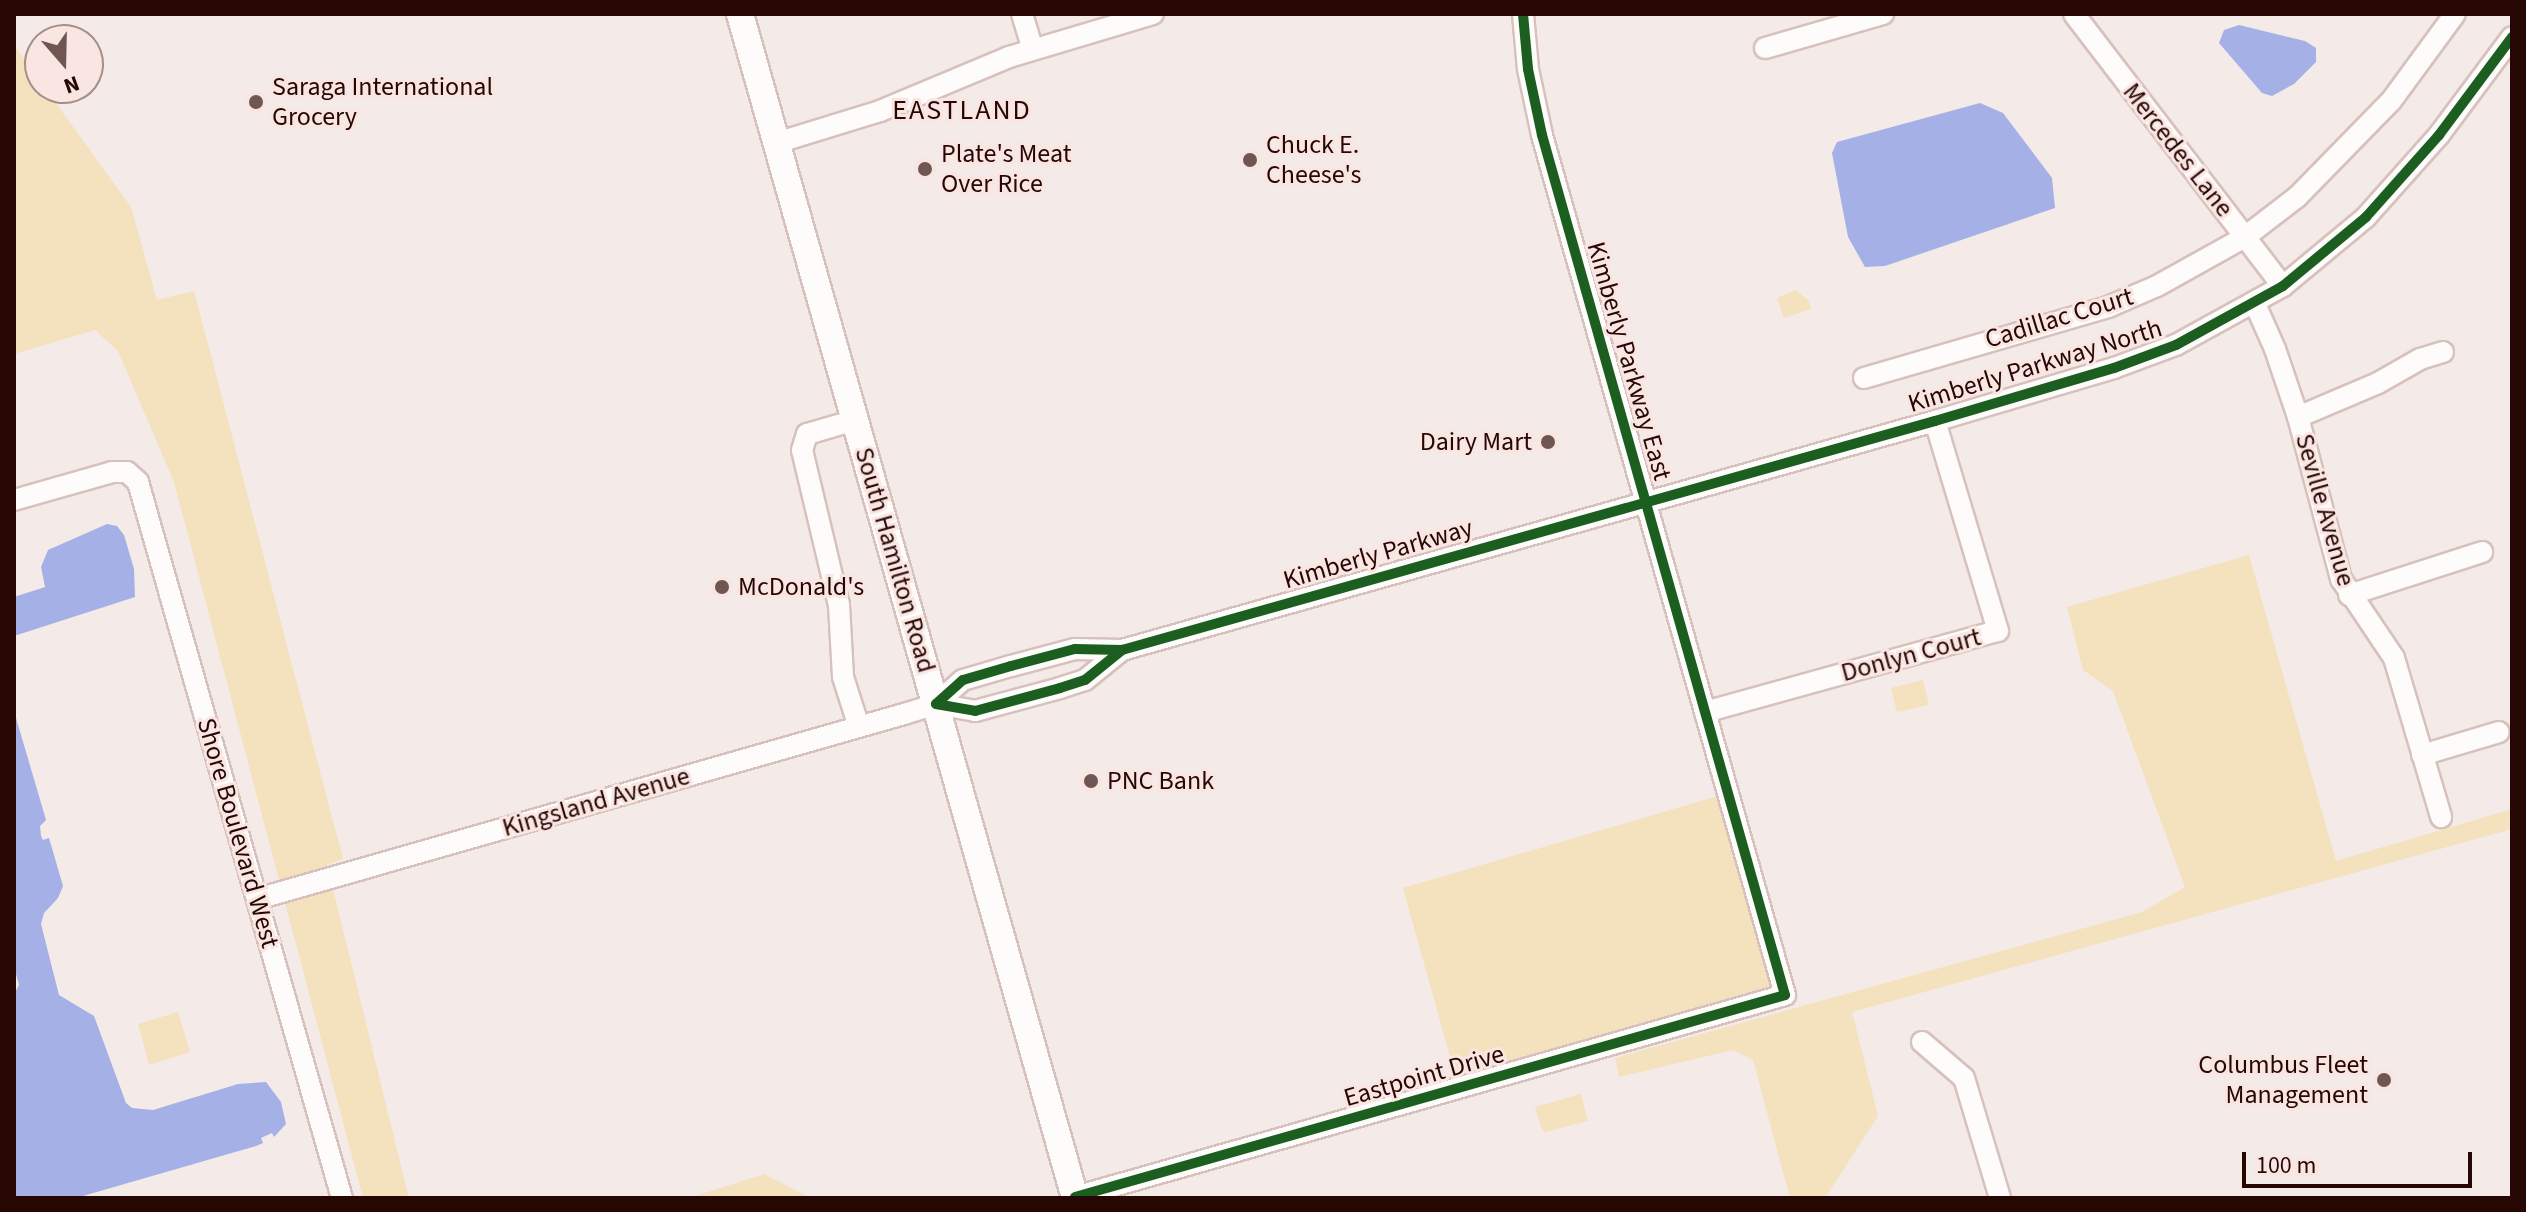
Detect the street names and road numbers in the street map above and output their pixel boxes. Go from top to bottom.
street label: Mercedes Lane [2116,77,2240,223]
street label: Kimberly Parkway East [1580,238,1678,484]
street label: Cadillac Court [1981,281,2137,355]
street label: Kimberly Parkway North [1904,313,2166,419]
street label: Seville Avenue [2288,430,2362,590]
street label: South Hamilton Road [848,444,942,676]
street label: Kimberly Parkway [1280,512,1476,596]
street label: Donlyn Court [1838,621,1984,689]
street label: Shore Boulevard West [190,714,286,952]
street label: Kingsland Avenue [499,760,693,844]
street label: Eastpoint Drive [1340,1038,1508,1114]

